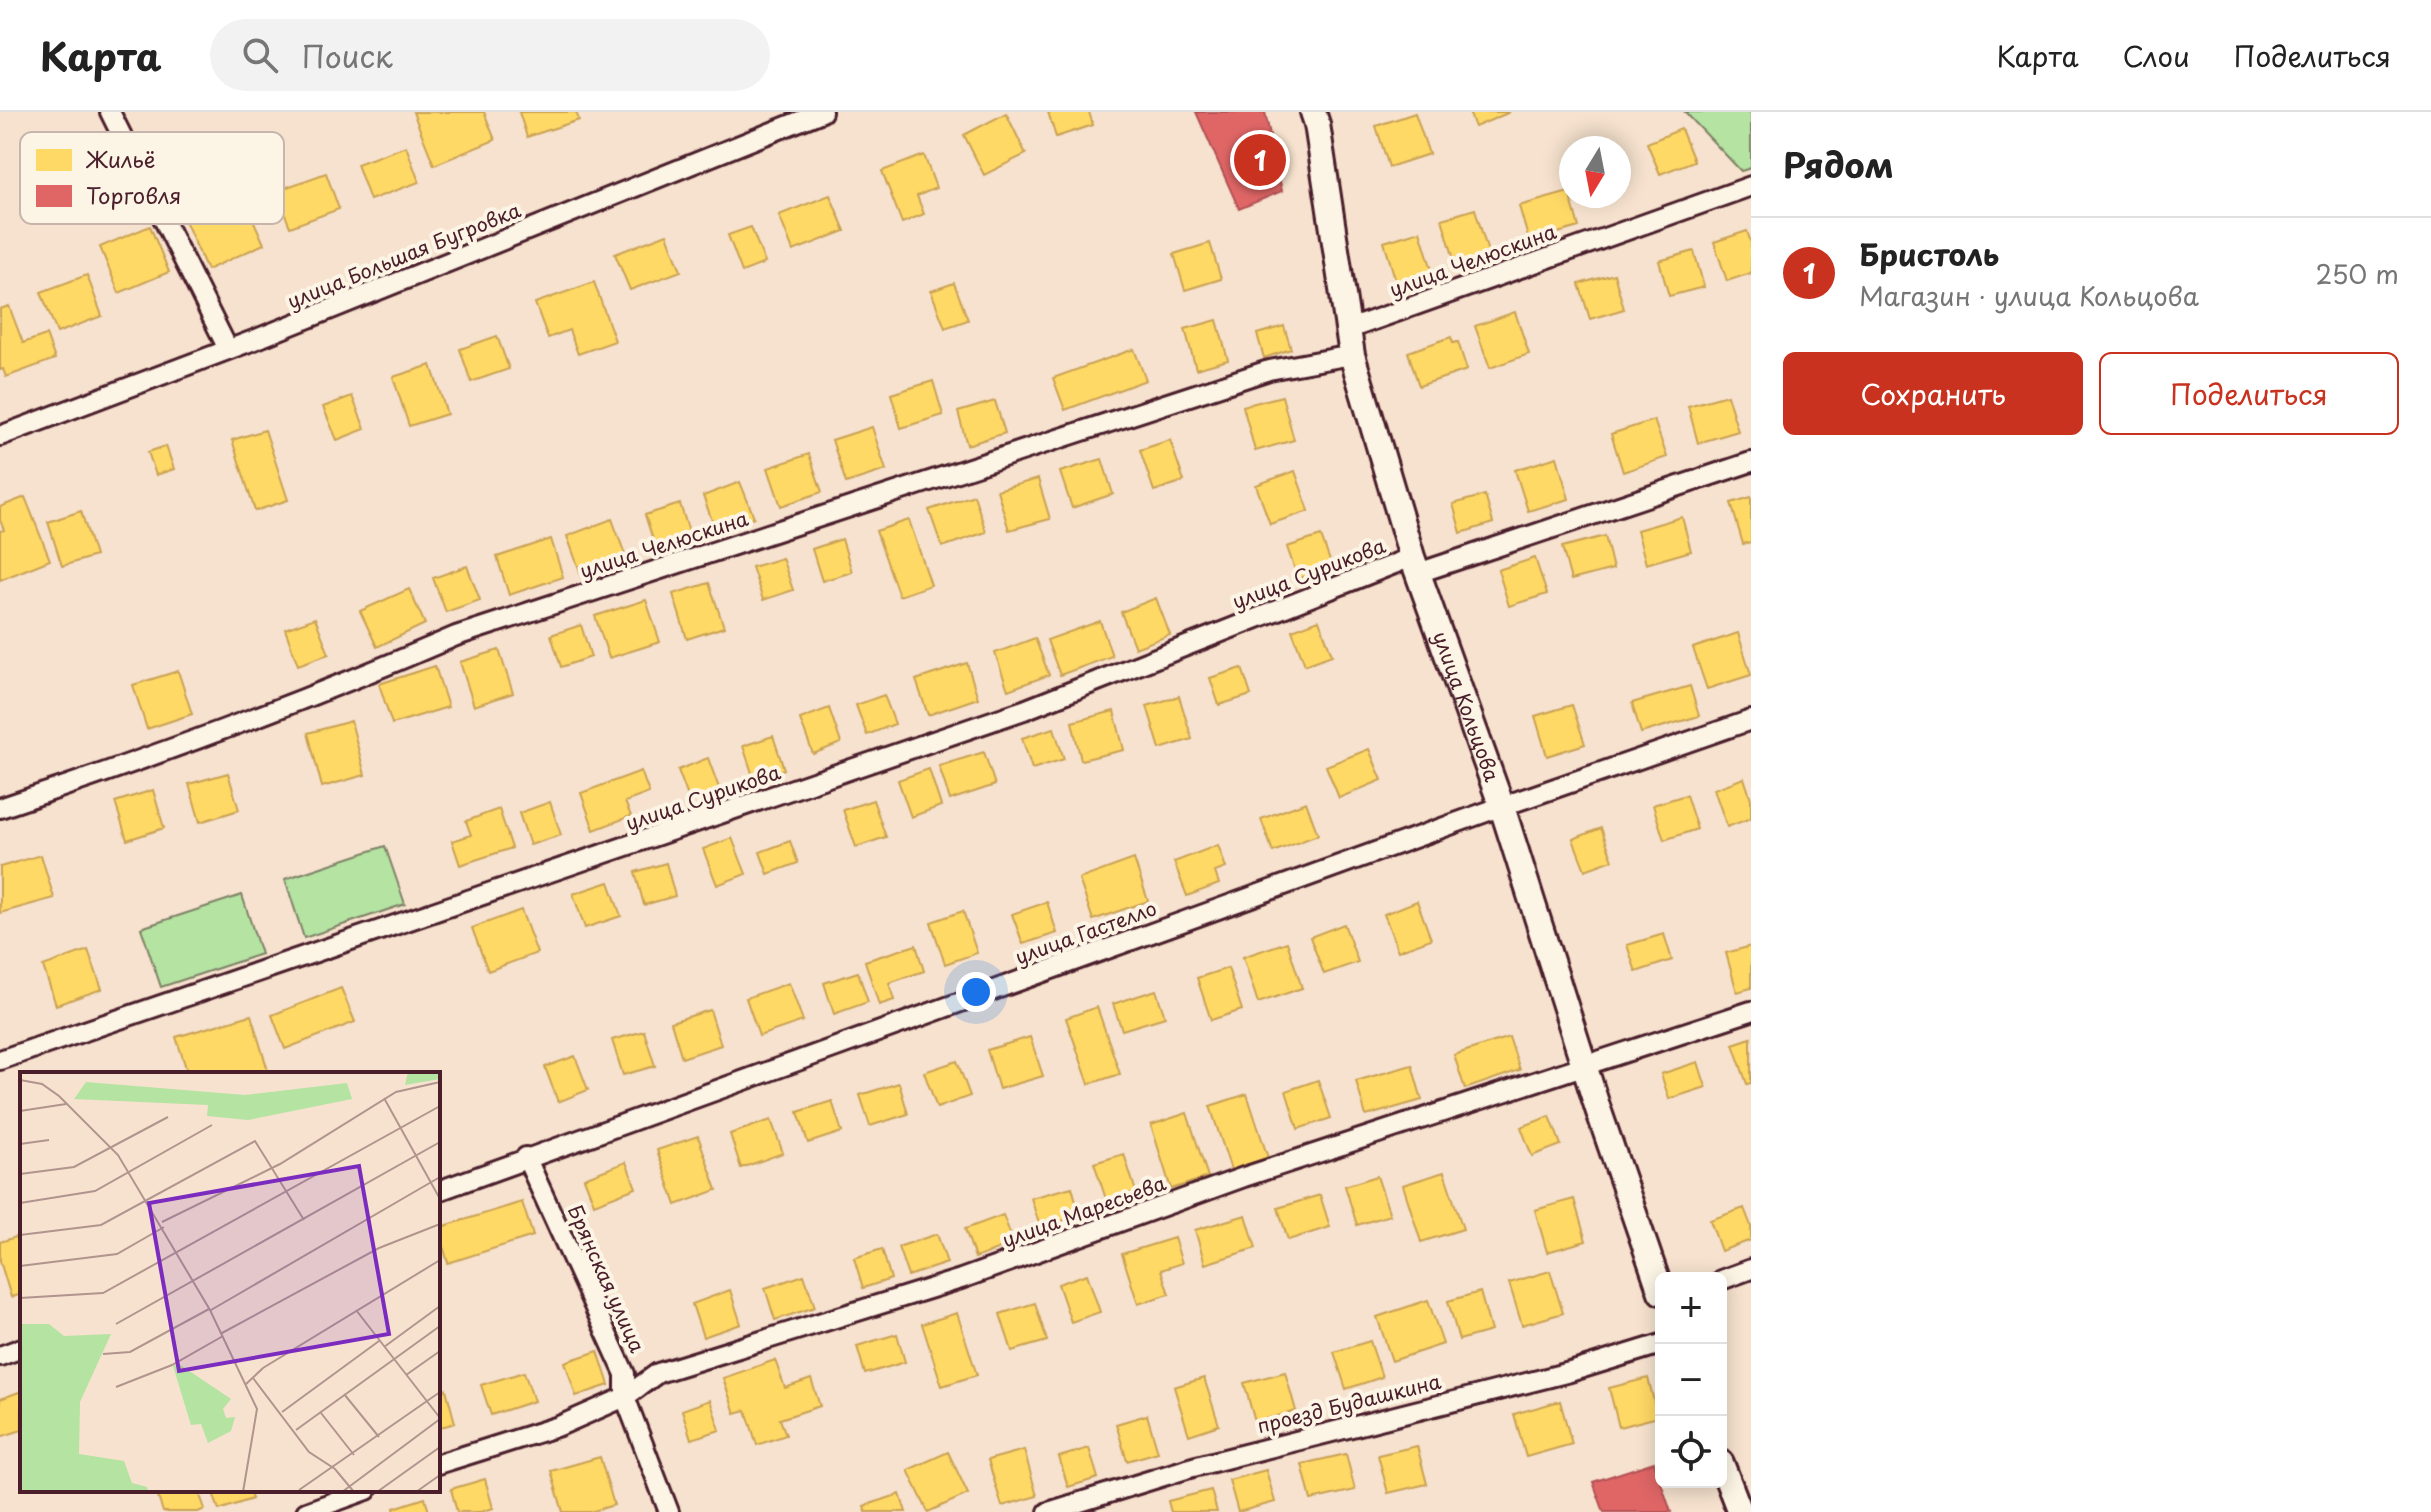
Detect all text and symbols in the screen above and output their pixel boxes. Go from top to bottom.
search box [210,19,770,91]
text: Карта [40,27,162,84]
icon: search [238,33,282,77]
text: Поиск [302,33,393,78]
text: Карта [1996,34,2079,77]
text: Слои [2123,34,2190,77]
text: Поделиться [2234,34,2391,77]
pin: 1 [1234,130,1286,190]
legend [20,132,284,224]
north arrow [1559,136,1631,208]
text: Рядом [1783,138,1894,190]
text: Жильё [85,142,155,175]
text: Торговля [86,178,181,211]
street label: улица Большая Бугровка [282,194,525,316]
street label: улица Челюскина [1385,216,1561,304]
text: Бристоль [1859,231,1999,276]
text: 1 [1803,254,1815,293]
text: 250 m [2315,254,2399,293]
text: Магазин · улица Кольцова [1859,276,2199,315]
button: Сохранить [1783,352,2083,435]
button: Поделиться [2099,352,2399,435]
street label: улица Челюскина [576,503,752,585]
street label: улица Сурикова [1228,530,1390,616]
street label: улица Кольцова [1426,627,1508,786]
street label: улица Сурикова [621,756,785,838]
street label: улица Гастелло [1011,893,1161,972]
your location [956,972,996,1012]
inset map [20,1072,440,1492]
street label: улица Маресьева [998,1167,1170,1255]
street label: Брянская улица [561,1200,653,1358]
map controls [1655,1272,1727,1488]
button: + [1655,1272,1727,1344]
button: − [1655,1344,1727,1416]
street label: проезд Будашкина [1254,1366,1444,1440]
button: locate [1655,1416,1727,1488]

